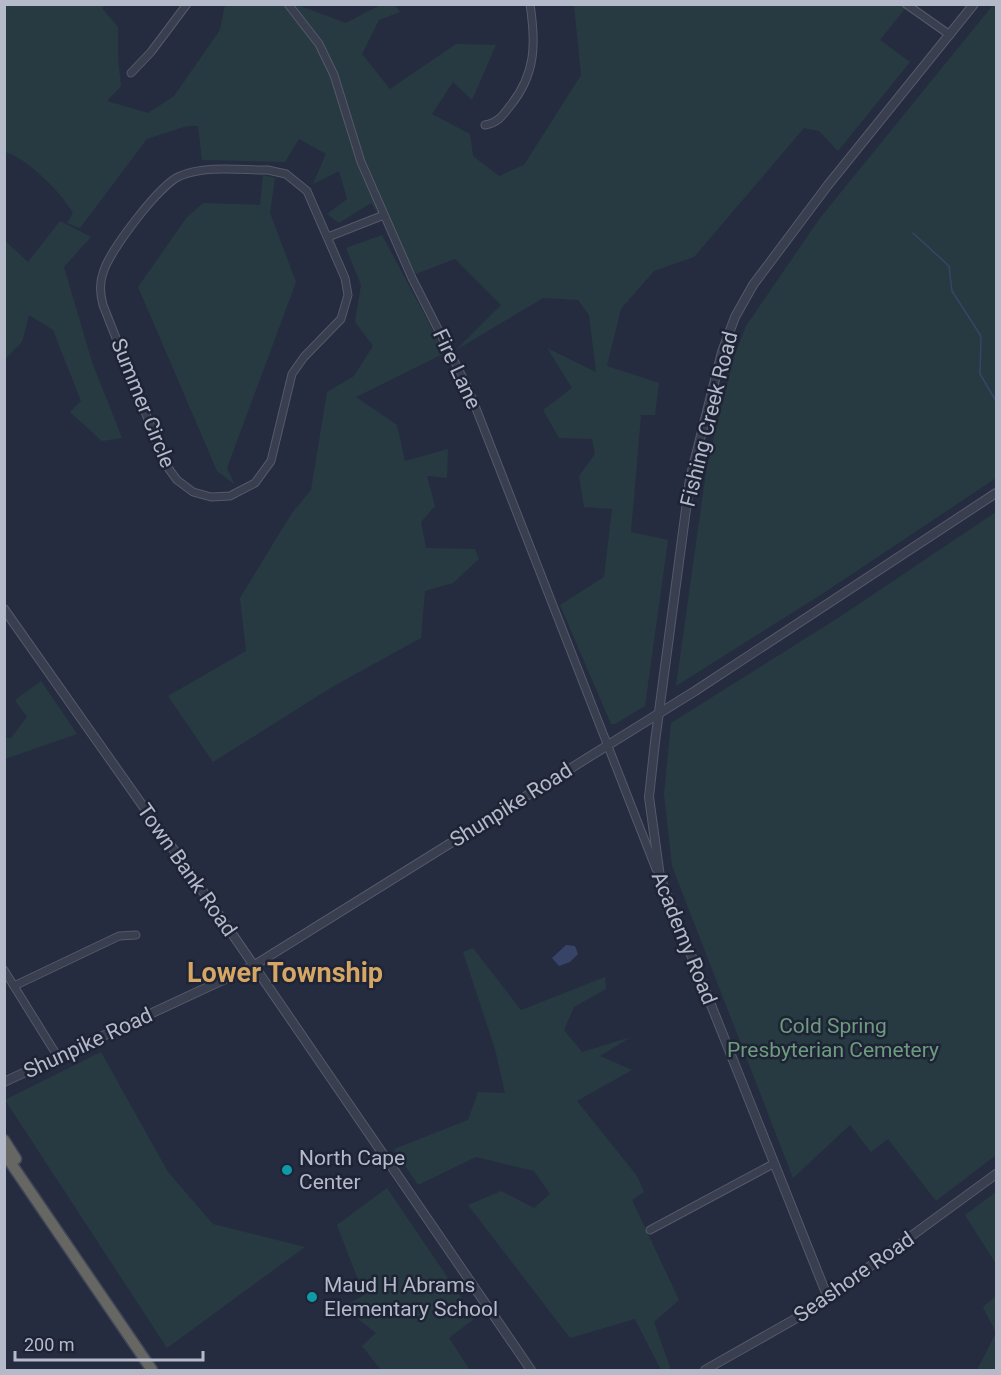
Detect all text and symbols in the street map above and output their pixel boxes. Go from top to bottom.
street label: Fire Lane [428,325,486,413]
street label: Fishing Creek Road [676,329,742,509]
street label: Summer Circle [106,335,180,471]
street label: Shunpike Road [446,758,576,852]
street label: Town Bank Road [132,799,242,941]
street label: Academy Road [646,868,722,1008]
district label: Lower Township [187,957,383,989]
street label: Shunpike Road [20,1003,156,1083]
park label: Cold Spring Presbyterian Cemetery [727,1014,939,1062]
place label: North Cape Center [299,1146,405,1194]
marker: North Cape Center [280,1163,294,1177]
street label: Seashore Road [789,1227,919,1327]
place label: Maud H Abrams Elementary School [324,1273,498,1321]
marker: Maud H Abrams Elementary School [305,1290,319,1304]
scale bar [15,1324,202,1362]
text: 200 m [24,1334,75,1355]

